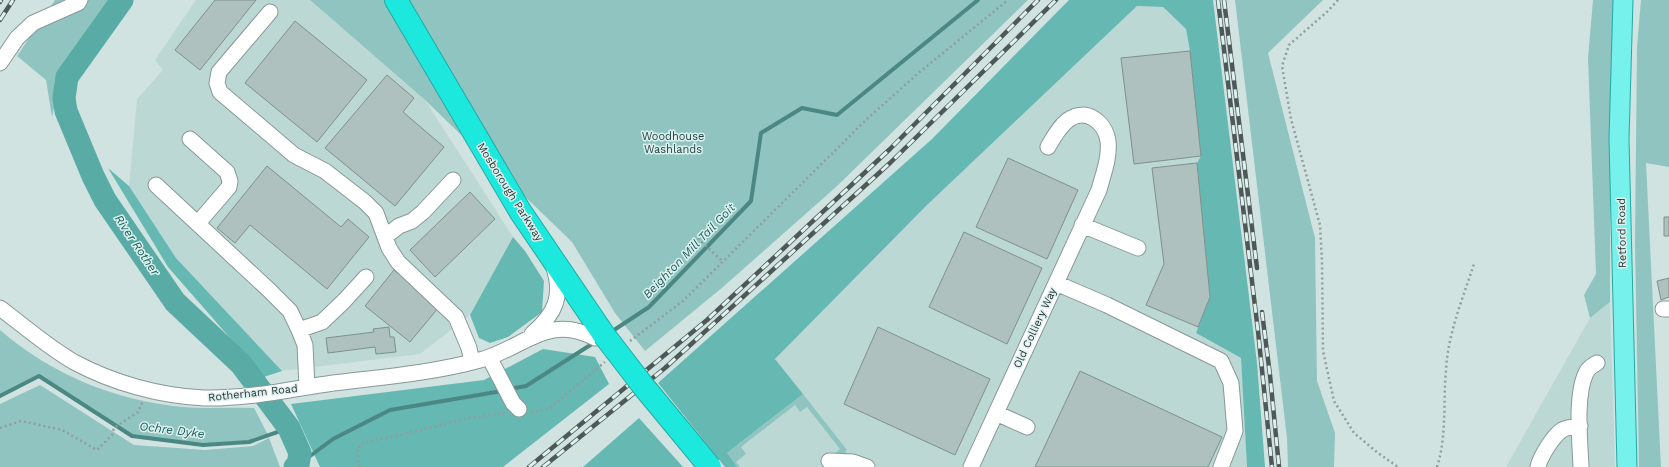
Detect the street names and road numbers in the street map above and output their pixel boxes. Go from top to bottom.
street label: Mosborough Parkway [474,140,546,244]
street label: Retford Road [1615,198,1629,268]
street label: Old Colliery Way [1011,285,1060,370]
street label: Rotherham Road [208,382,298,404]

